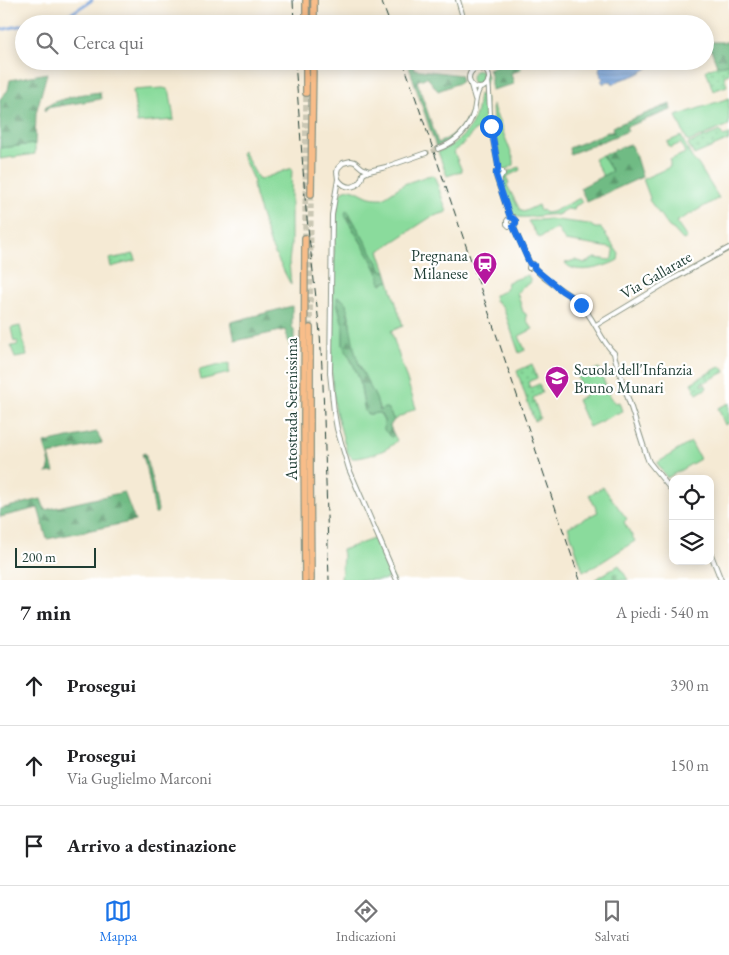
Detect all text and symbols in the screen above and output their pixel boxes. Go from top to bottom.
search box [15,15,714,70]
icon: search [33,29,61,57]
text: Cerca qui [73,30,144,55]
route start [480,115,503,138]
place label: Pregnana Milanese [411,245,469,284]
street label: Via Gallarate [617,246,695,304]
station icon: Pregnana Milanese [472,251,498,285]
route end [570,294,593,317]
street label: Autostrada Serenissima [281,337,302,481]
place label: Scuola dell'Infanzia Bruno Munari [574,359,693,398]
school or university icon: Scuola dell'Infanzia Bruno Munari [544,365,570,399]
map controls [669,475,714,565]
button: locate [669,475,714,520]
button: layers [669,520,714,565]
scale bar [15,545,96,568]
text: 200 m [22,548,56,566]
text: 7 min [20,599,71,626]
text: A piedi · 540 m [616,602,709,623]
icon: ahead [20,672,48,700]
text: Prosegui [67,673,136,698]
text: 390 m [670,675,709,696]
text: Prosegui [67,743,136,768]
icon: ahead [20,752,48,780]
text: 150 m [670,755,709,776]
text: Via Guglielmo Marconi [67,768,212,789]
icon: arrive [20,832,48,860]
text: Arrivo a destinazione [67,833,236,858]
tab: Mappa [99,897,137,945]
tab: Indicazioni [336,897,396,945]
tab: Salvati [595,897,630,945]

